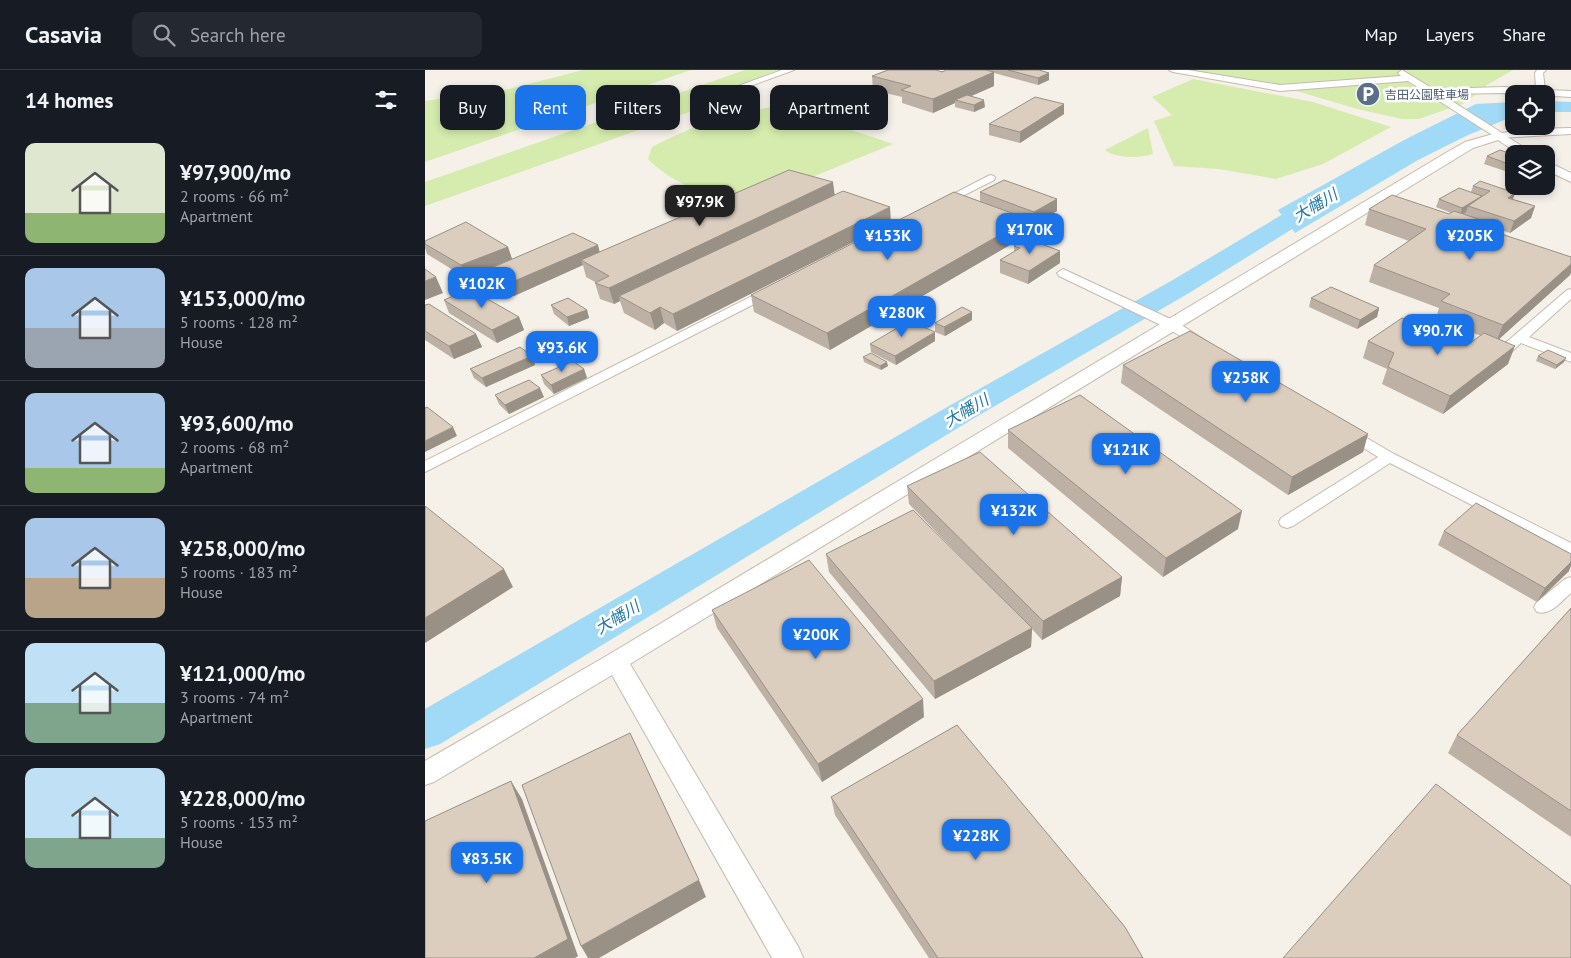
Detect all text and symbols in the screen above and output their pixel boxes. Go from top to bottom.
search box [132,12,482,57]
text: Casavia [25,19,102,50]
icon: search [150,21,178,49]
text: Search here [190,23,286,47]
text: Map [1365,23,1397,46]
text: Layers [1425,23,1474,46]
text: Share [1502,23,1546,46]
parking icon: 吉田公園駐車場 [1355,81,1381,107]
chip: Buy [440,85,505,130]
chip: Rent [515,85,586,130]
chip: Filters [596,85,680,130]
chip: New [690,85,760,130]
chip: Apartment [770,85,888,130]
map controls [1505,85,1555,195]
button: locate [1505,85,1555,135]
icon: filters [372,86,400,114]
text: 14 homes [25,87,113,114]
place label: 吉田公園駐車場 [1385,87,1469,102]
button: layers [1505,145,1555,195]
text: ¥97,900/mo [180,159,291,186]
icon: home [65,163,125,223]
water label: 大幡川 [1289,183,1342,226]
pin: ¥97.9K [659,184,741,227]
text: 2 rooms · 66 m² [180,186,289,206]
text: ¥97.9K [676,191,724,211]
text: Apartment [180,206,253,226]
pin: ¥170K [995,212,1065,255]
pin: ¥153K [853,218,923,261]
pin: ¥205K [1435,218,1505,261]
text: ¥170K [1007,219,1053,239]
text: ¥153K [865,225,911,245]
text: ¥205K [1447,225,1493,245]
pin: ¥102K [447,266,517,309]
text: ¥102K [459,273,505,293]
text: ¥153,000/mo [180,285,305,312]
icon: home [65,288,125,348]
pin: ¥280K [867,296,937,338]
text: ¥280K [879,302,925,322]
text: 5 rooms · 128 m² [180,312,298,332]
pin: ¥90.7K [1397,314,1479,356]
text: ¥90.7K [1413,320,1463,340]
pin: ¥93.6K [521,330,603,373]
text: House [180,332,223,352]
text: ¥93.6K [537,337,587,357]
pin: ¥258K [1211,360,1281,403]
text: ¥258K [1223,367,1269,387]
water label: 大幡川 [940,388,994,431]
text: ¥93,600/mo [180,410,293,437]
icon: home [65,413,125,473]
pin: ¥121K [1091,432,1161,475]
text: 2 rooms · 68 m² [180,437,289,457]
text: ¥121K [1103,439,1149,459]
text: Apartment [180,457,253,477]
pin: ¥132K [979,494,1049,536]
text: ¥132K [991,500,1037,520]
text: ¥258,000/mo [180,535,305,562]
icon: home [65,538,125,598]
text: 5 rooms · 183 m² [180,562,298,582]
text: House [180,582,223,602]
water label: 大幡川 [591,595,644,638]
pin: ¥200K [781,618,851,660]
text: ¥200K [793,624,839,644]
text: ¥121,000/mo [180,660,305,687]
icon: home [65,663,125,723]
text: 3 rooms · 74 m² [180,687,289,707]
text: Apartment [180,707,253,727]
text: ¥228,000/mo [180,785,305,812]
icon: home [65,788,125,848]
text: 5 rooms · 153 m² [180,812,298,832]
pin: ¥228K [941,818,1011,861]
text: ¥228K [953,825,999,845]
text: House [180,832,223,852]
pin: ¥83.5K [446,842,528,884]
text: ¥83.5K [462,848,512,868]

